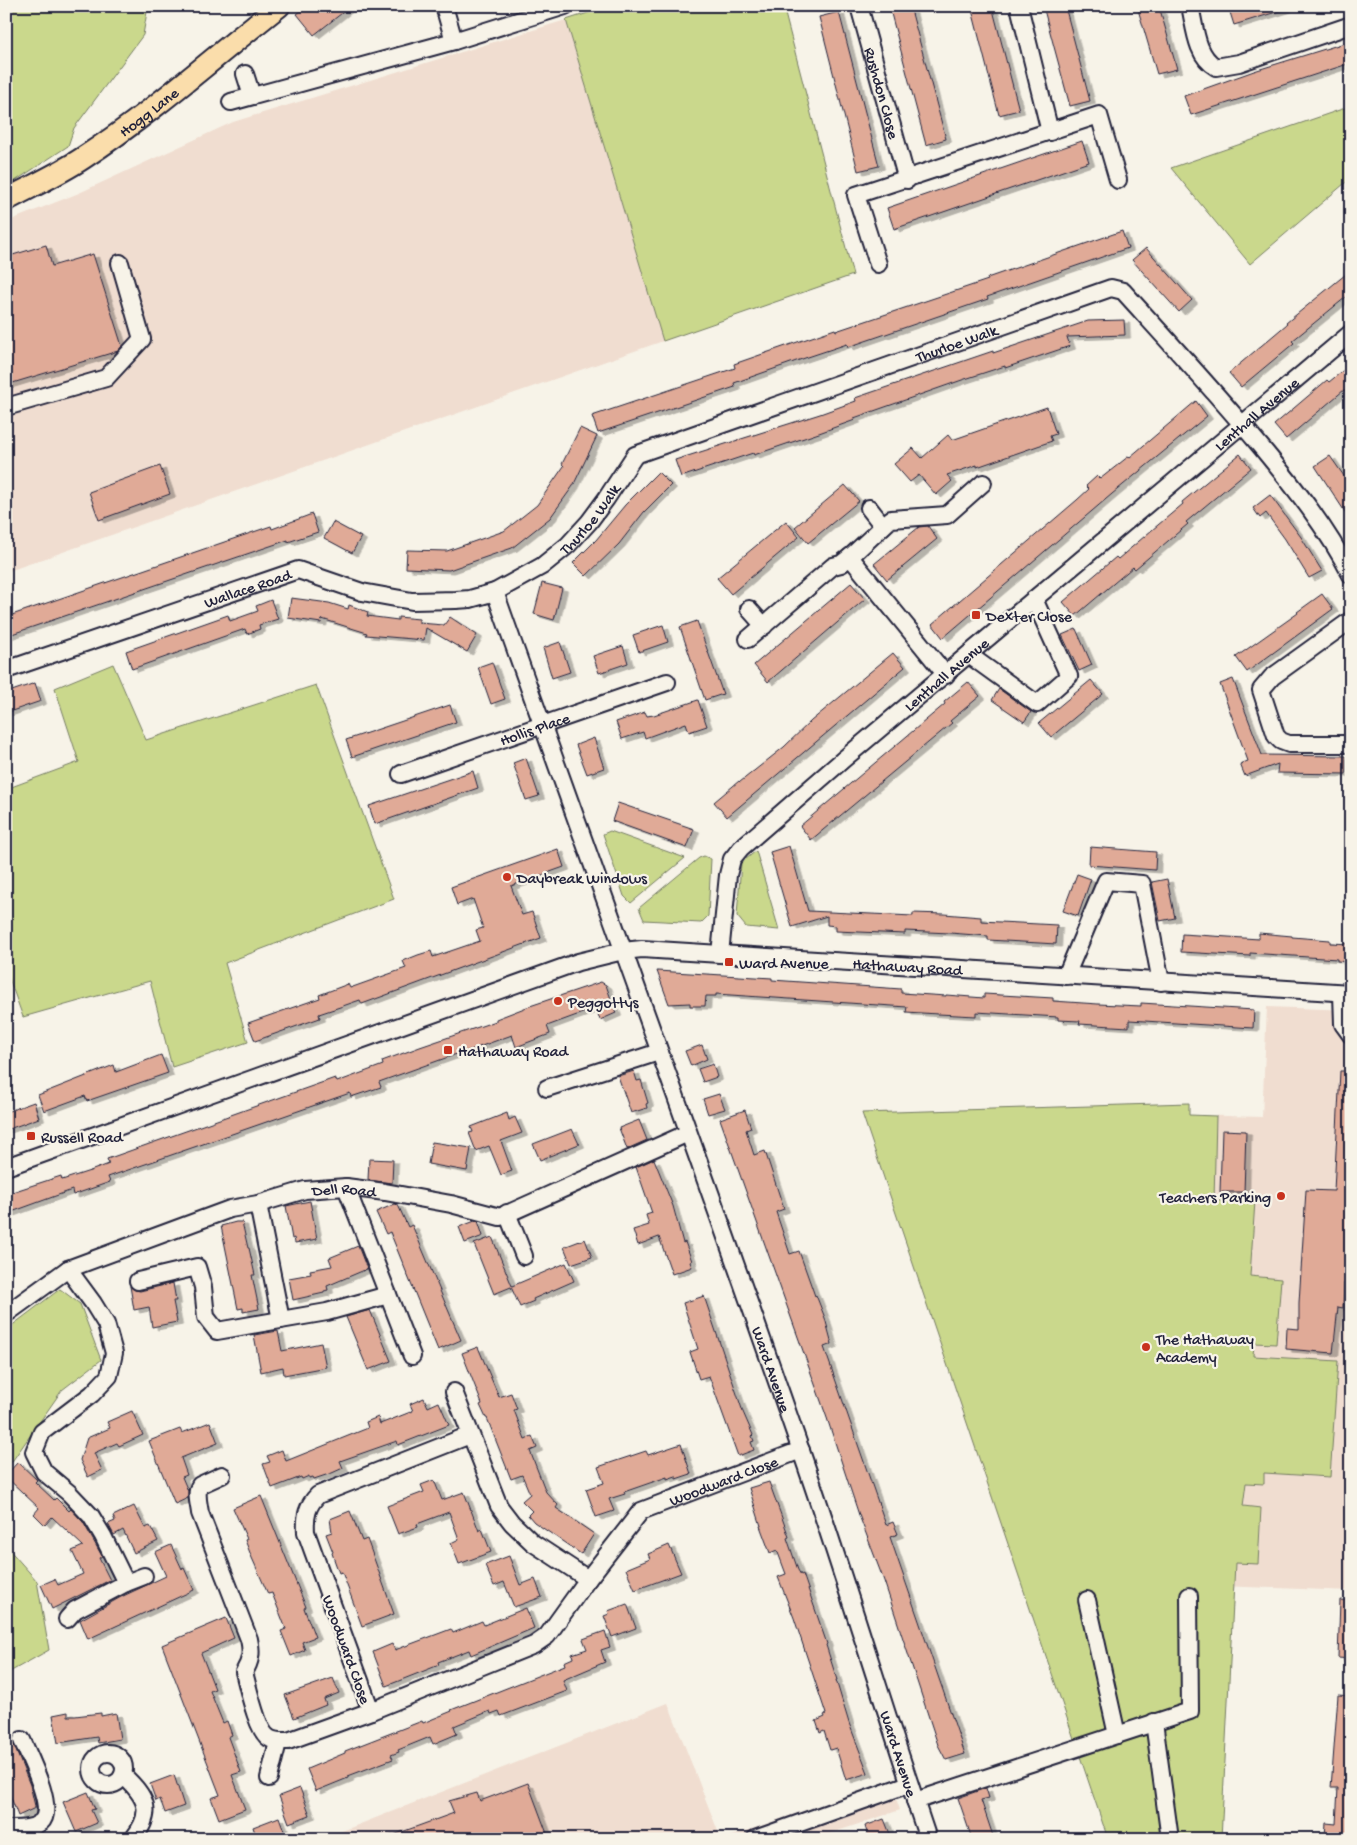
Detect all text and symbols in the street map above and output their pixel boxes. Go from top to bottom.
street label: Rushdon Close [858,46,901,142]
street label: Hogg Lane [117,85,184,143]
street label: Thurloe Walk [913,322,1002,369]
street label: Lenthall Avenue [1212,374,1305,457]
street label: Thurloe Walk [557,480,627,561]
street label: Wallace Road [202,566,296,614]
marker: Dexter Close [970,609,982,621]
place label: Dexter Close [985,609,1073,628]
street label: Lenthall Avenue [902,635,995,717]
street label: Hollis Place [498,710,574,752]
marker: Daybreak Windows [501,871,513,883]
place label: Daybreak Windows [516,871,648,890]
marker: Ward Avenue [723,956,735,968]
place label: Ward Avenue [739,956,829,975]
street label: Hathaway Road [852,956,964,982]
marker: Peggottys [552,995,564,1007]
place label: Peggottys [567,995,640,1014]
marker: Hathaway Road [442,1044,454,1056]
place label: Hathaway Road [458,1044,570,1063]
marker: Russell Road [25,1130,37,1142]
place label: Russell Road [41,1130,124,1149]
street label: Dell Road [310,1181,378,1204]
place label: Teachers Parking [1158,1190,1271,1209]
marker: Teachers Parking [1275,1190,1287,1202]
street label: Ward Avenue [745,1325,793,1416]
place label: The Hathaway Academy [1155,1332,1254,1369]
marker: The Hathaway Academy [1140,1341,1152,1353]
street label: Woodward Close [667,1453,782,1512]
street label: Woodward Close [316,1593,373,1708]
street label: Ward Avenue [874,1709,920,1801]

